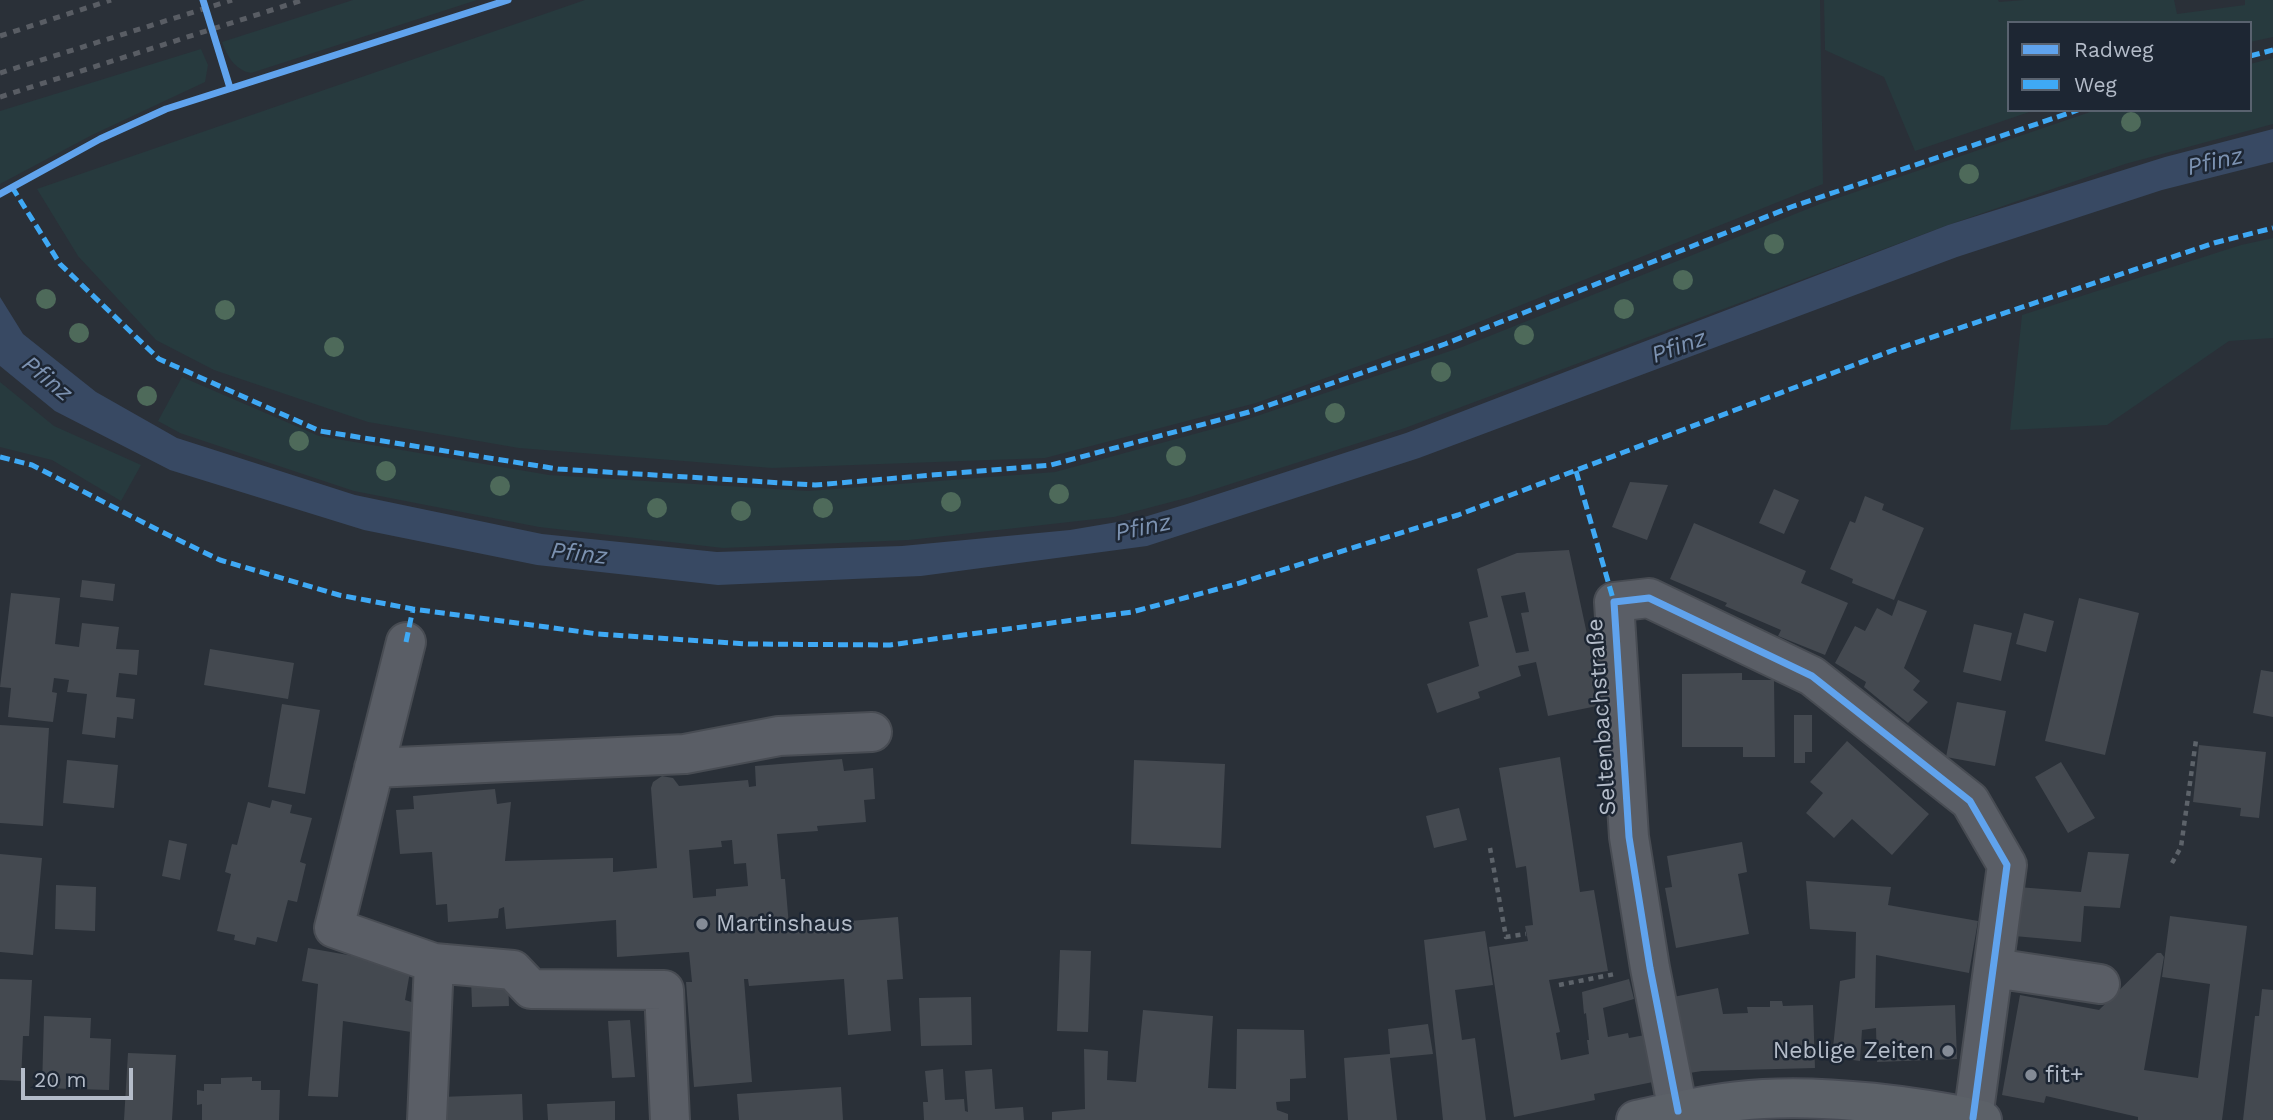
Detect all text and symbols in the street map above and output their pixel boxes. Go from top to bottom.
legend [2007,21,2252,112]
text: Radweg [2074,37,2154,62]
text: Weg [2074,72,2117,97]
water label: Pfinz [2184,142,2246,182]
water label: Pfinz [1647,324,1711,370]
water label: Pfinz [16,350,78,408]
water label: Pfinz [1112,508,1174,548]
water label: Pfinz [549,537,609,571]
street label: Seltenbachstraße [1581,617,1623,817]
place label: Martinshaus [716,910,853,938]
marker: Martinshaus [694,916,710,932]
place label: Neblige Zeiten [1773,1037,1934,1065]
marker: Neblige Zeiten [1940,1043,1956,1059]
scale bar [24,1054,136,1098]
place label: fit+ [2045,1061,2084,1089]
text: 20 m [34,1067,86,1092]
marker: fit+ [2023,1067,2039,1083]

